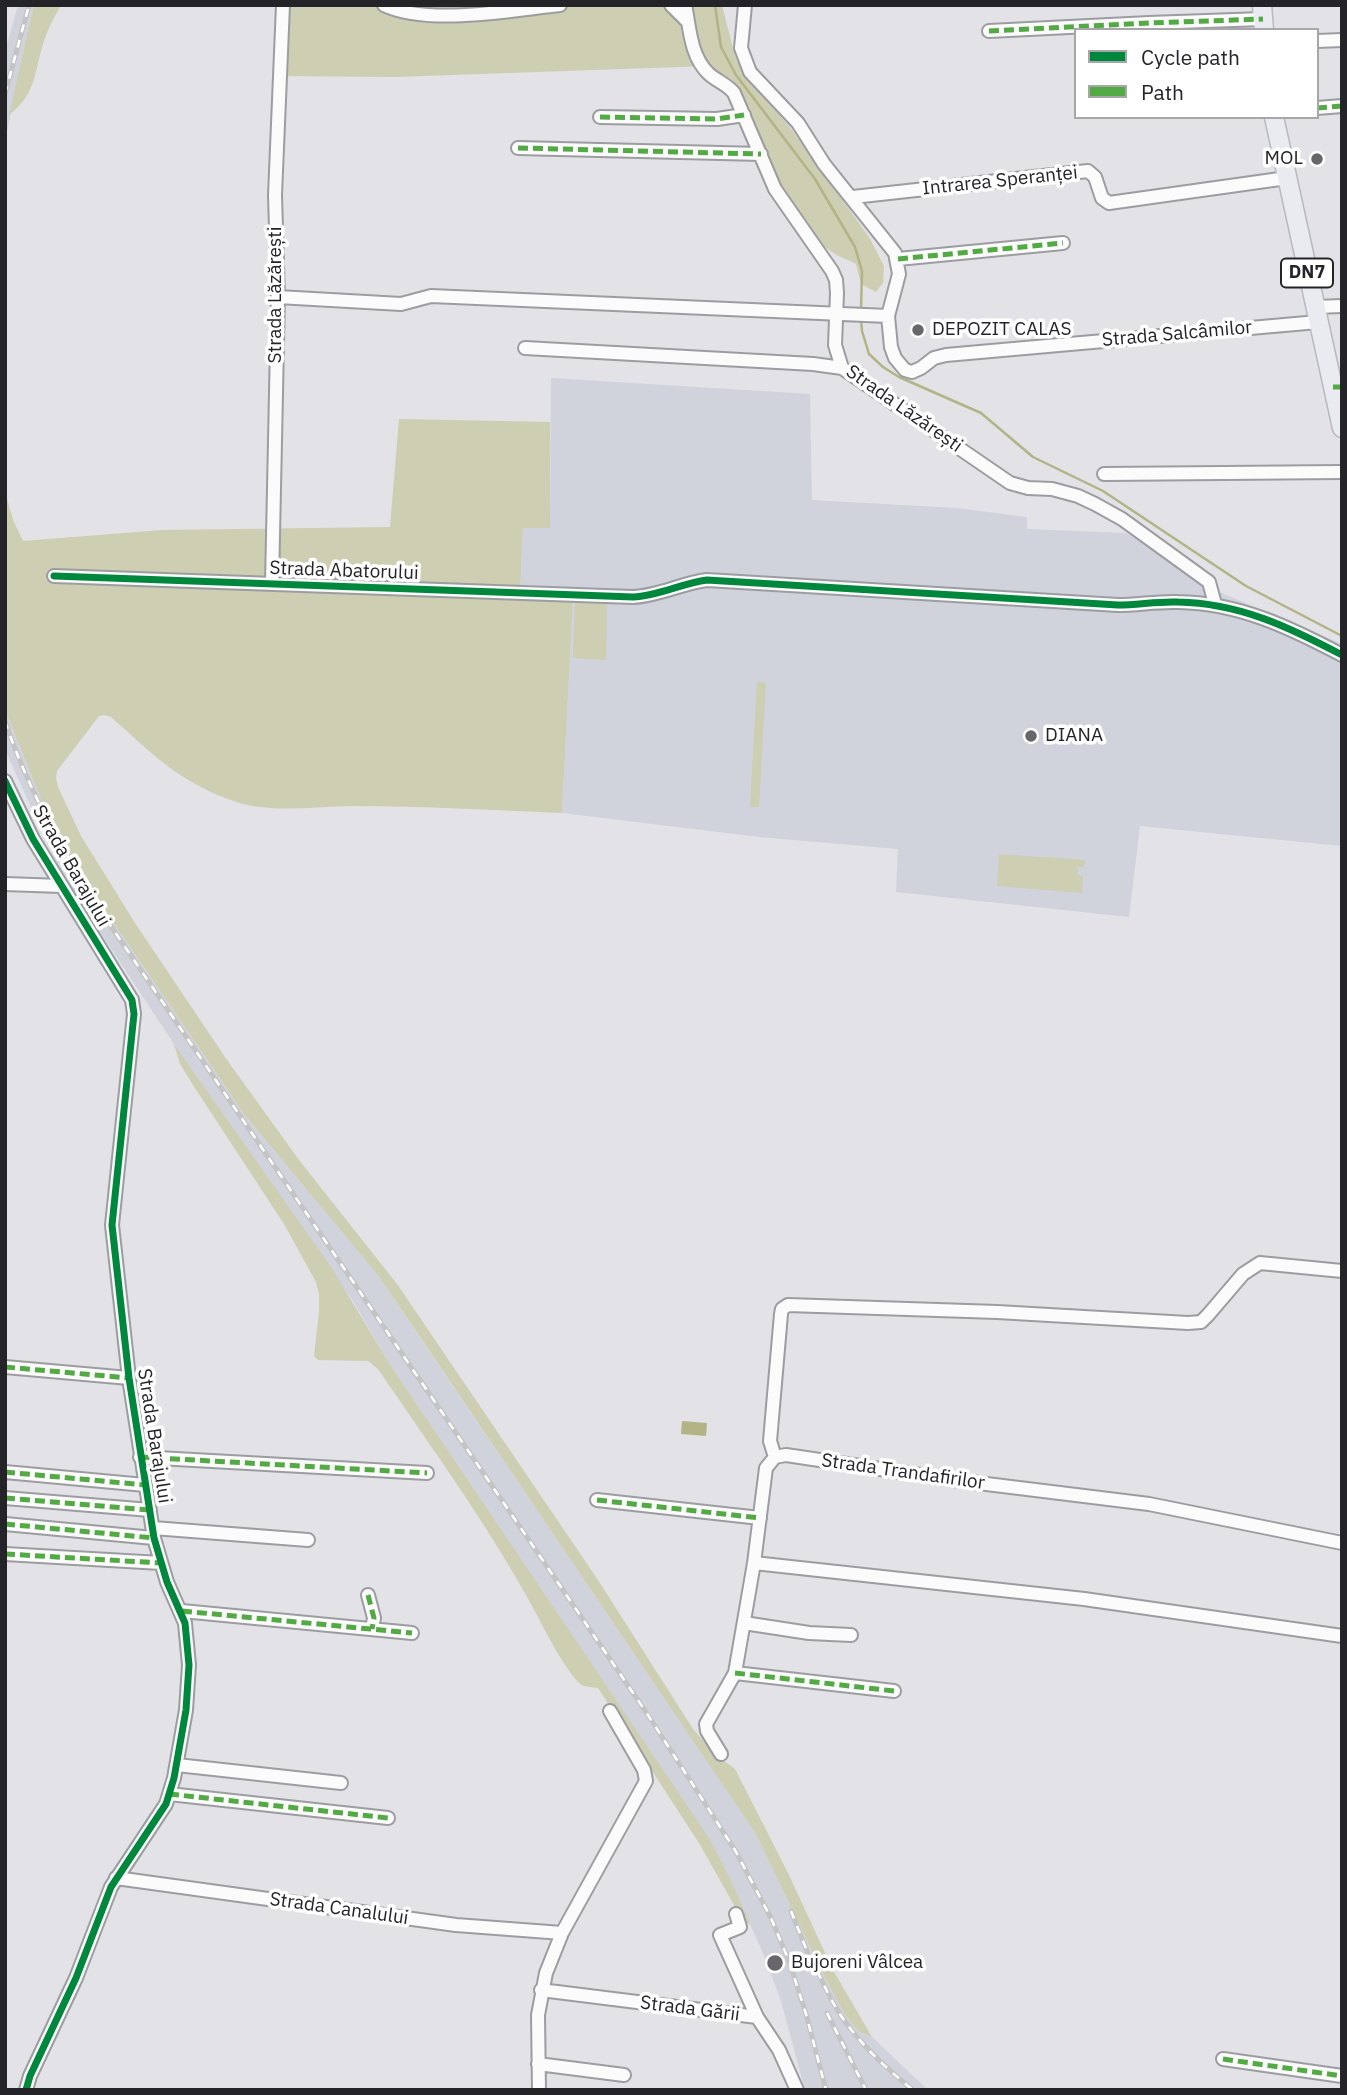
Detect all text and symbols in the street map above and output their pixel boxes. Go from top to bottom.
legend [1074,28,1319,119]
text: Cycle path [1141,43,1240,71]
text: Path [1141,78,1184,106]
place label: MOL [1265,148,1303,170]
marker: MOL [1309,151,1325,167]
street label: Intrarea Speranței [921,162,1079,200]
street label: Strada Lăzărești [265,227,287,363]
road number: DN7 [1281,258,1333,288]
street label: Strada Salcâmilor [1101,316,1253,352]
place label: DEPOZIT CALAS [932,319,1071,341]
marker: DEPOZIT CALAS [910,322,926,338]
street label: Strada Lăzărești [841,360,967,458]
street label: Strada Abatorului [269,557,419,585]
place label: DIANA [1045,725,1103,747]
marker: DIANA [1023,728,1039,744]
street label: Strada Barajului [27,801,115,931]
street label: Strada Barajului [132,1367,176,1505]
street label: Strada Trandafirilor [820,1449,986,1495]
street label: Strada Canalului [268,1888,410,1930]
place label: Bujoreni Vâlcea [791,1952,923,1974]
marker: Bujoreni Vâlcea [765,1953,785,1973]
street label: Strada Gării [639,1992,741,2026]

